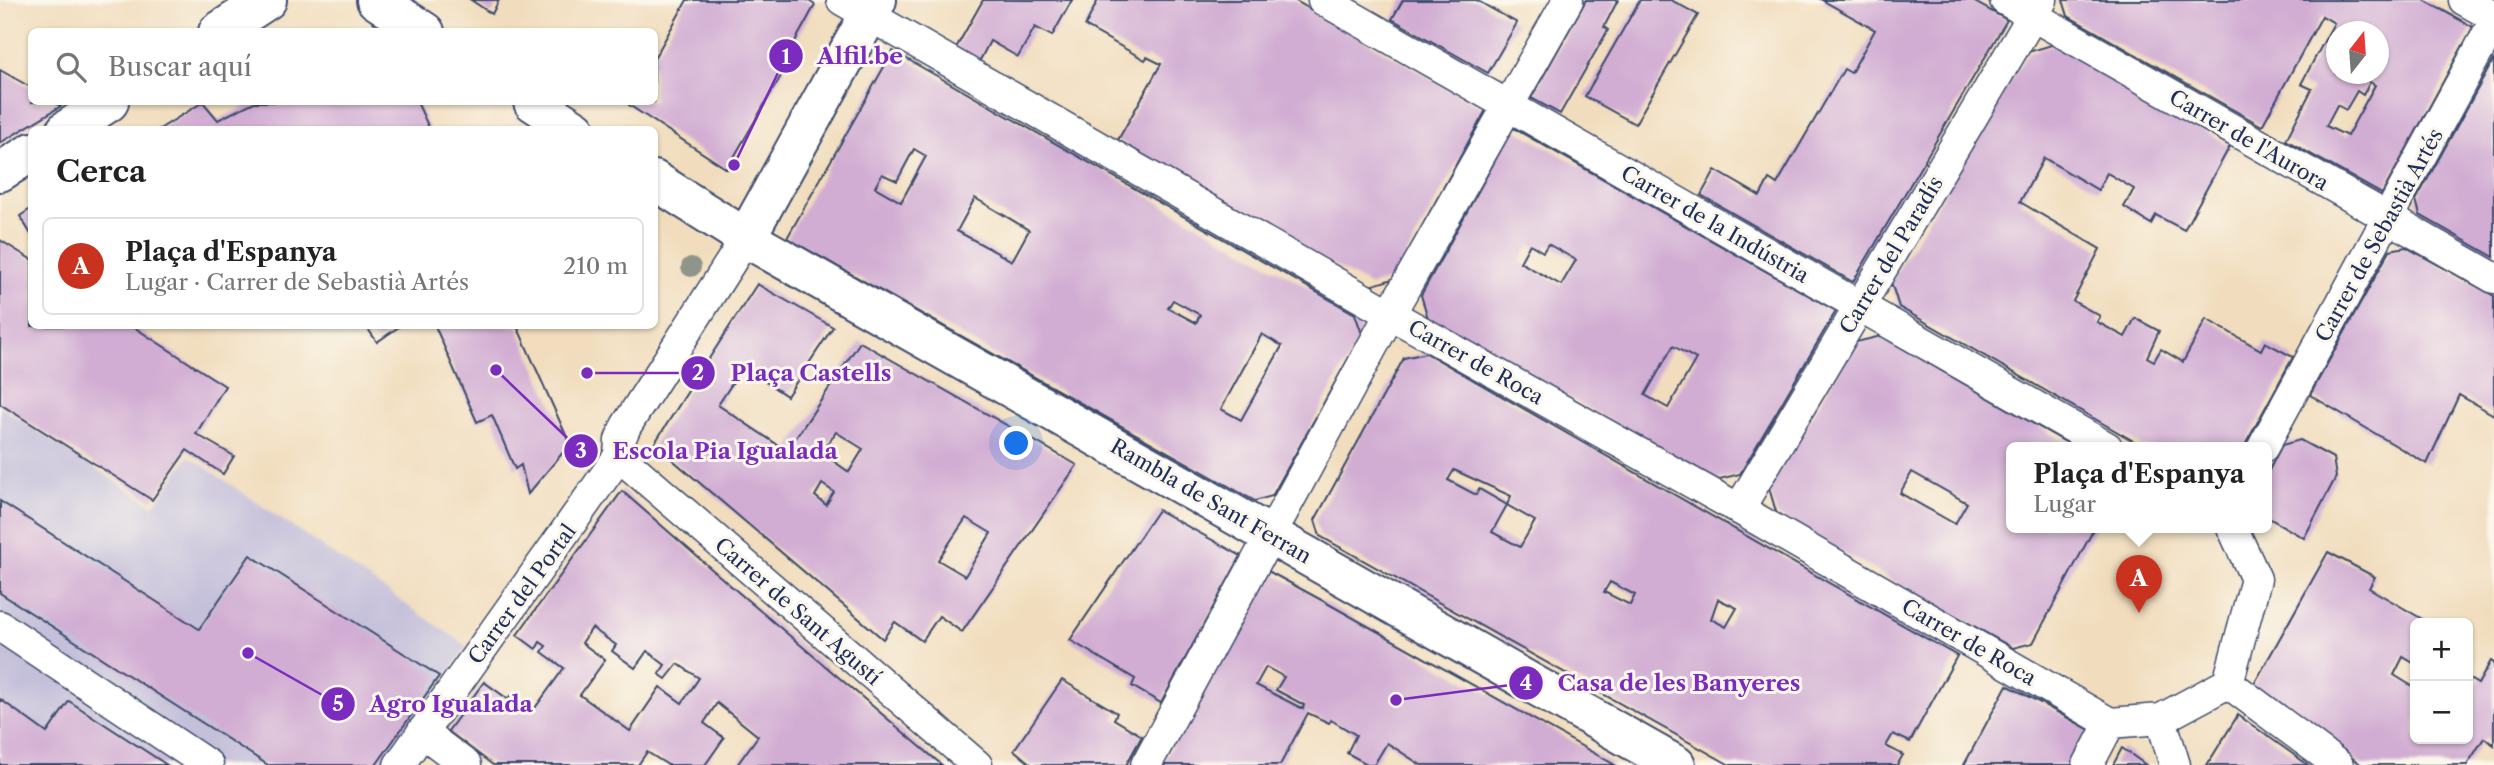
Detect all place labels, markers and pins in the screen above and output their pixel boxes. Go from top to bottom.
callout: Alfil.be [768,34,918,78]
callout: Plaça Castells [681,351,905,395]
callout: Escola Pia Igualada [563,429,852,473]
pin: A [2116,555,2162,613]
callout: Casa de les Banyeres [1508,661,1814,705]
callout: Agro Igualada [320,682,547,726]

